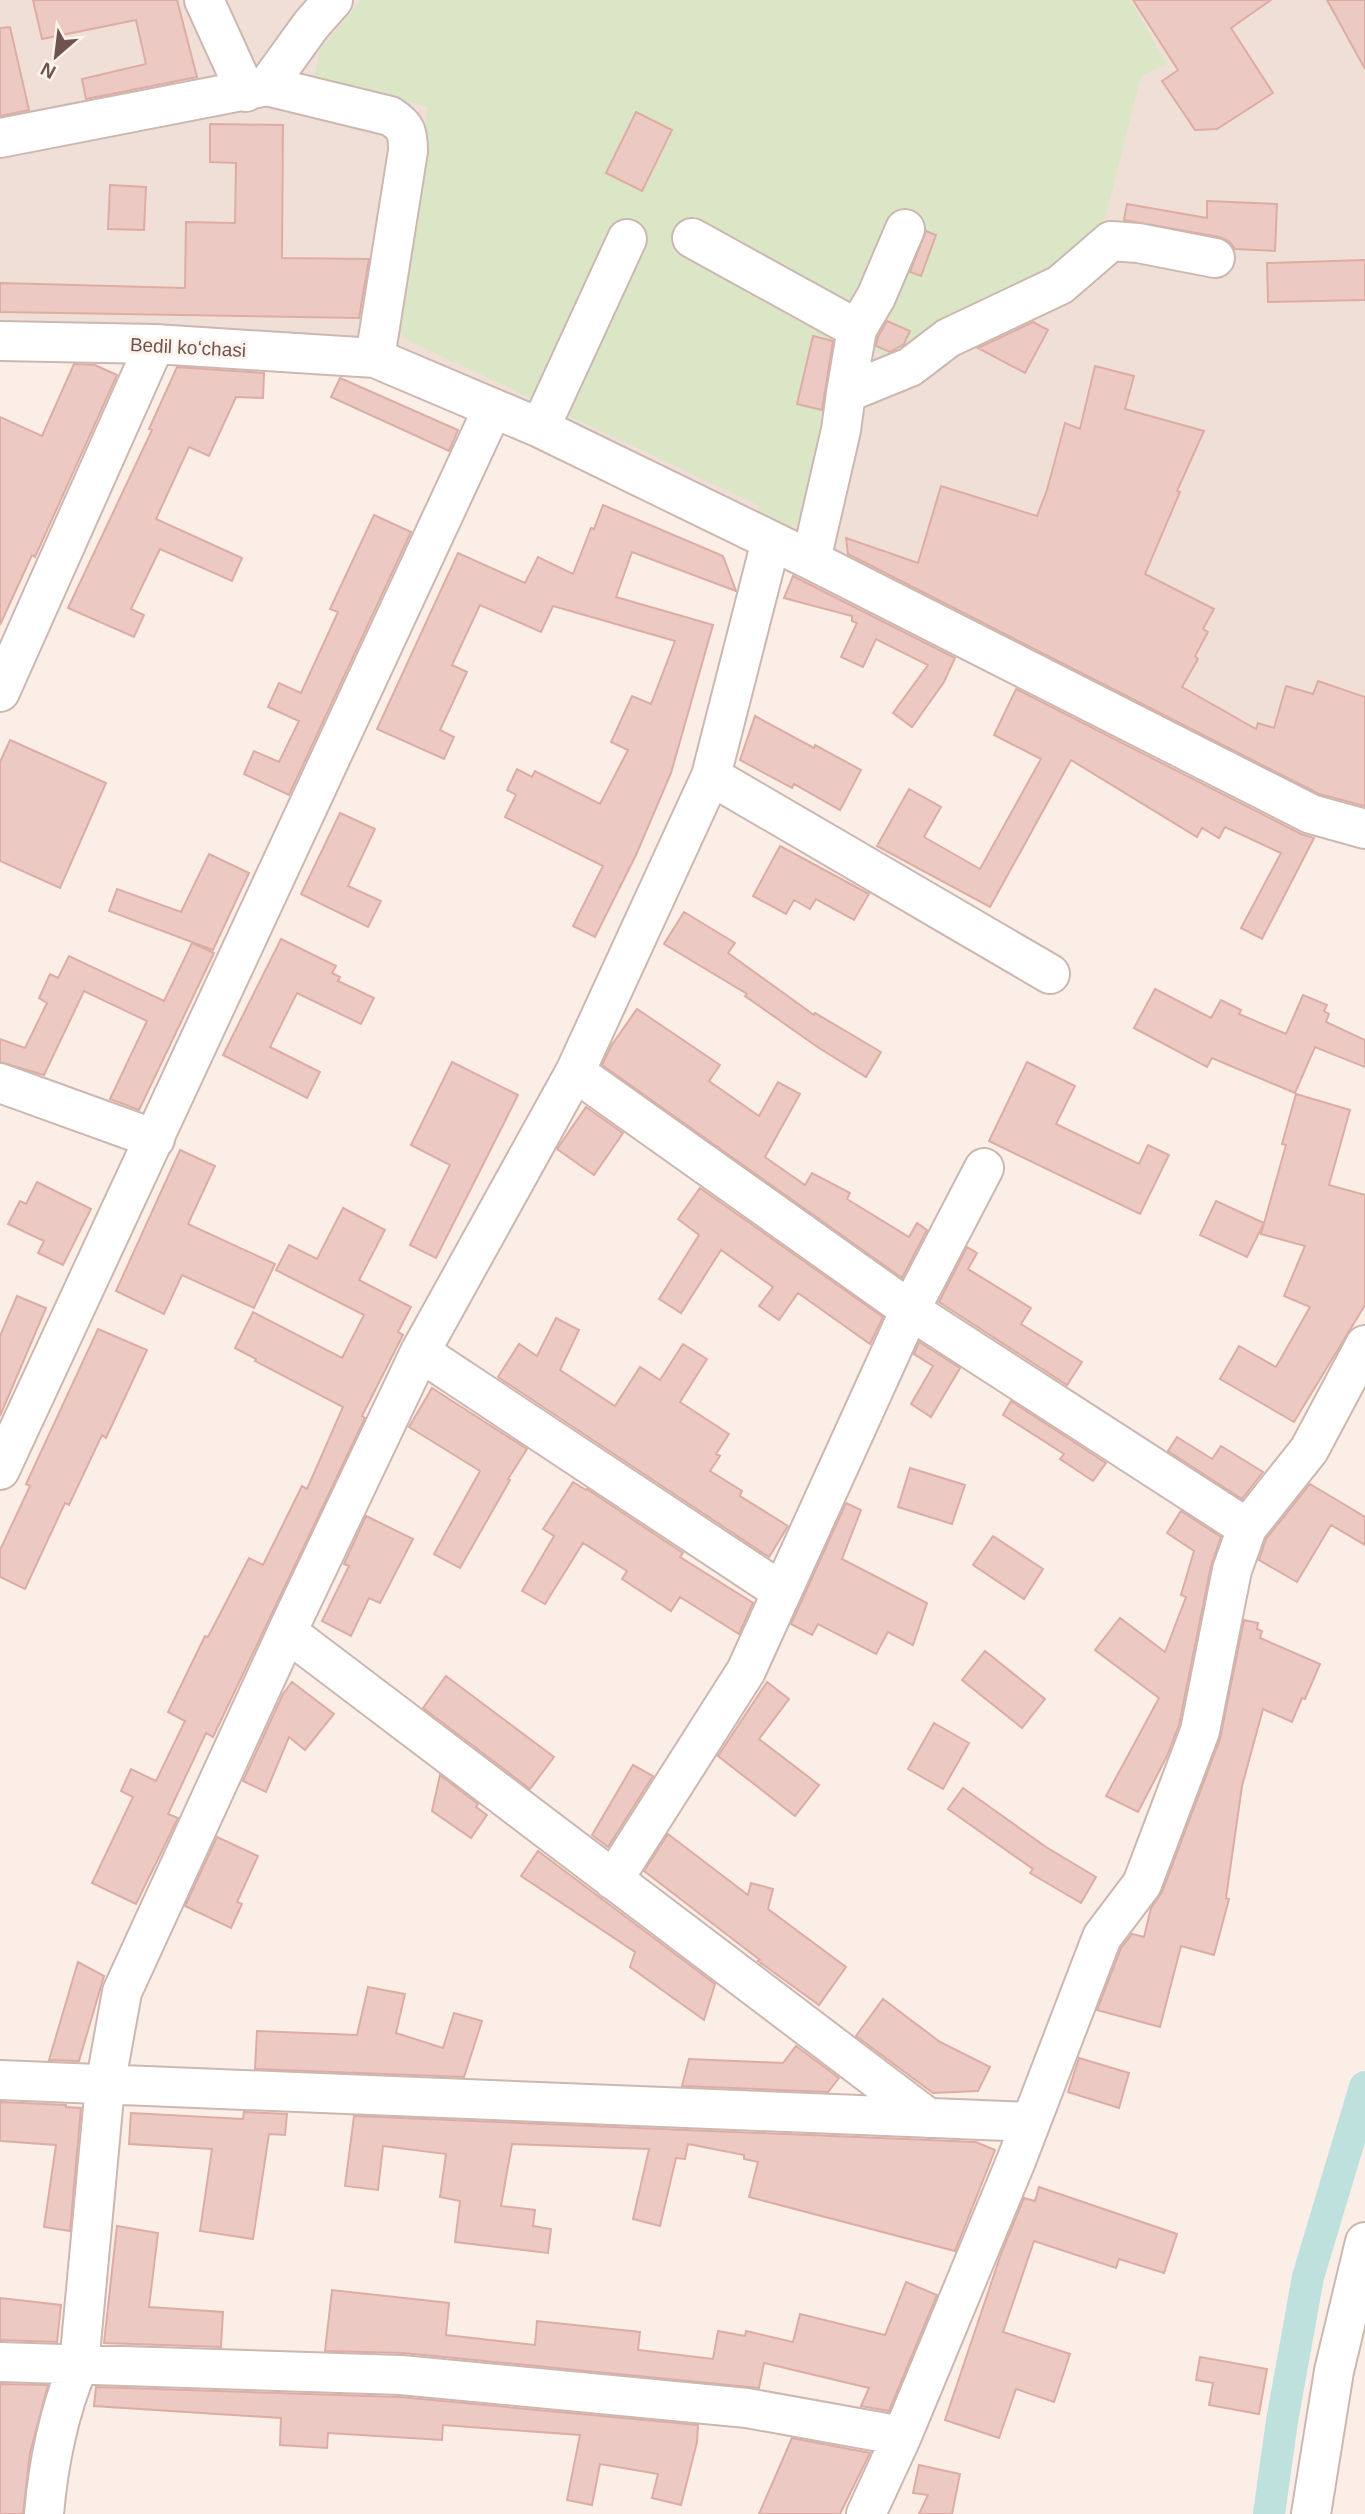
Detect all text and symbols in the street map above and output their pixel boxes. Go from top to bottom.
north arrow [21,21,91,91]
text: N [37,58,59,83]
street label: Bedil koʻchasi [129,334,247,361]

